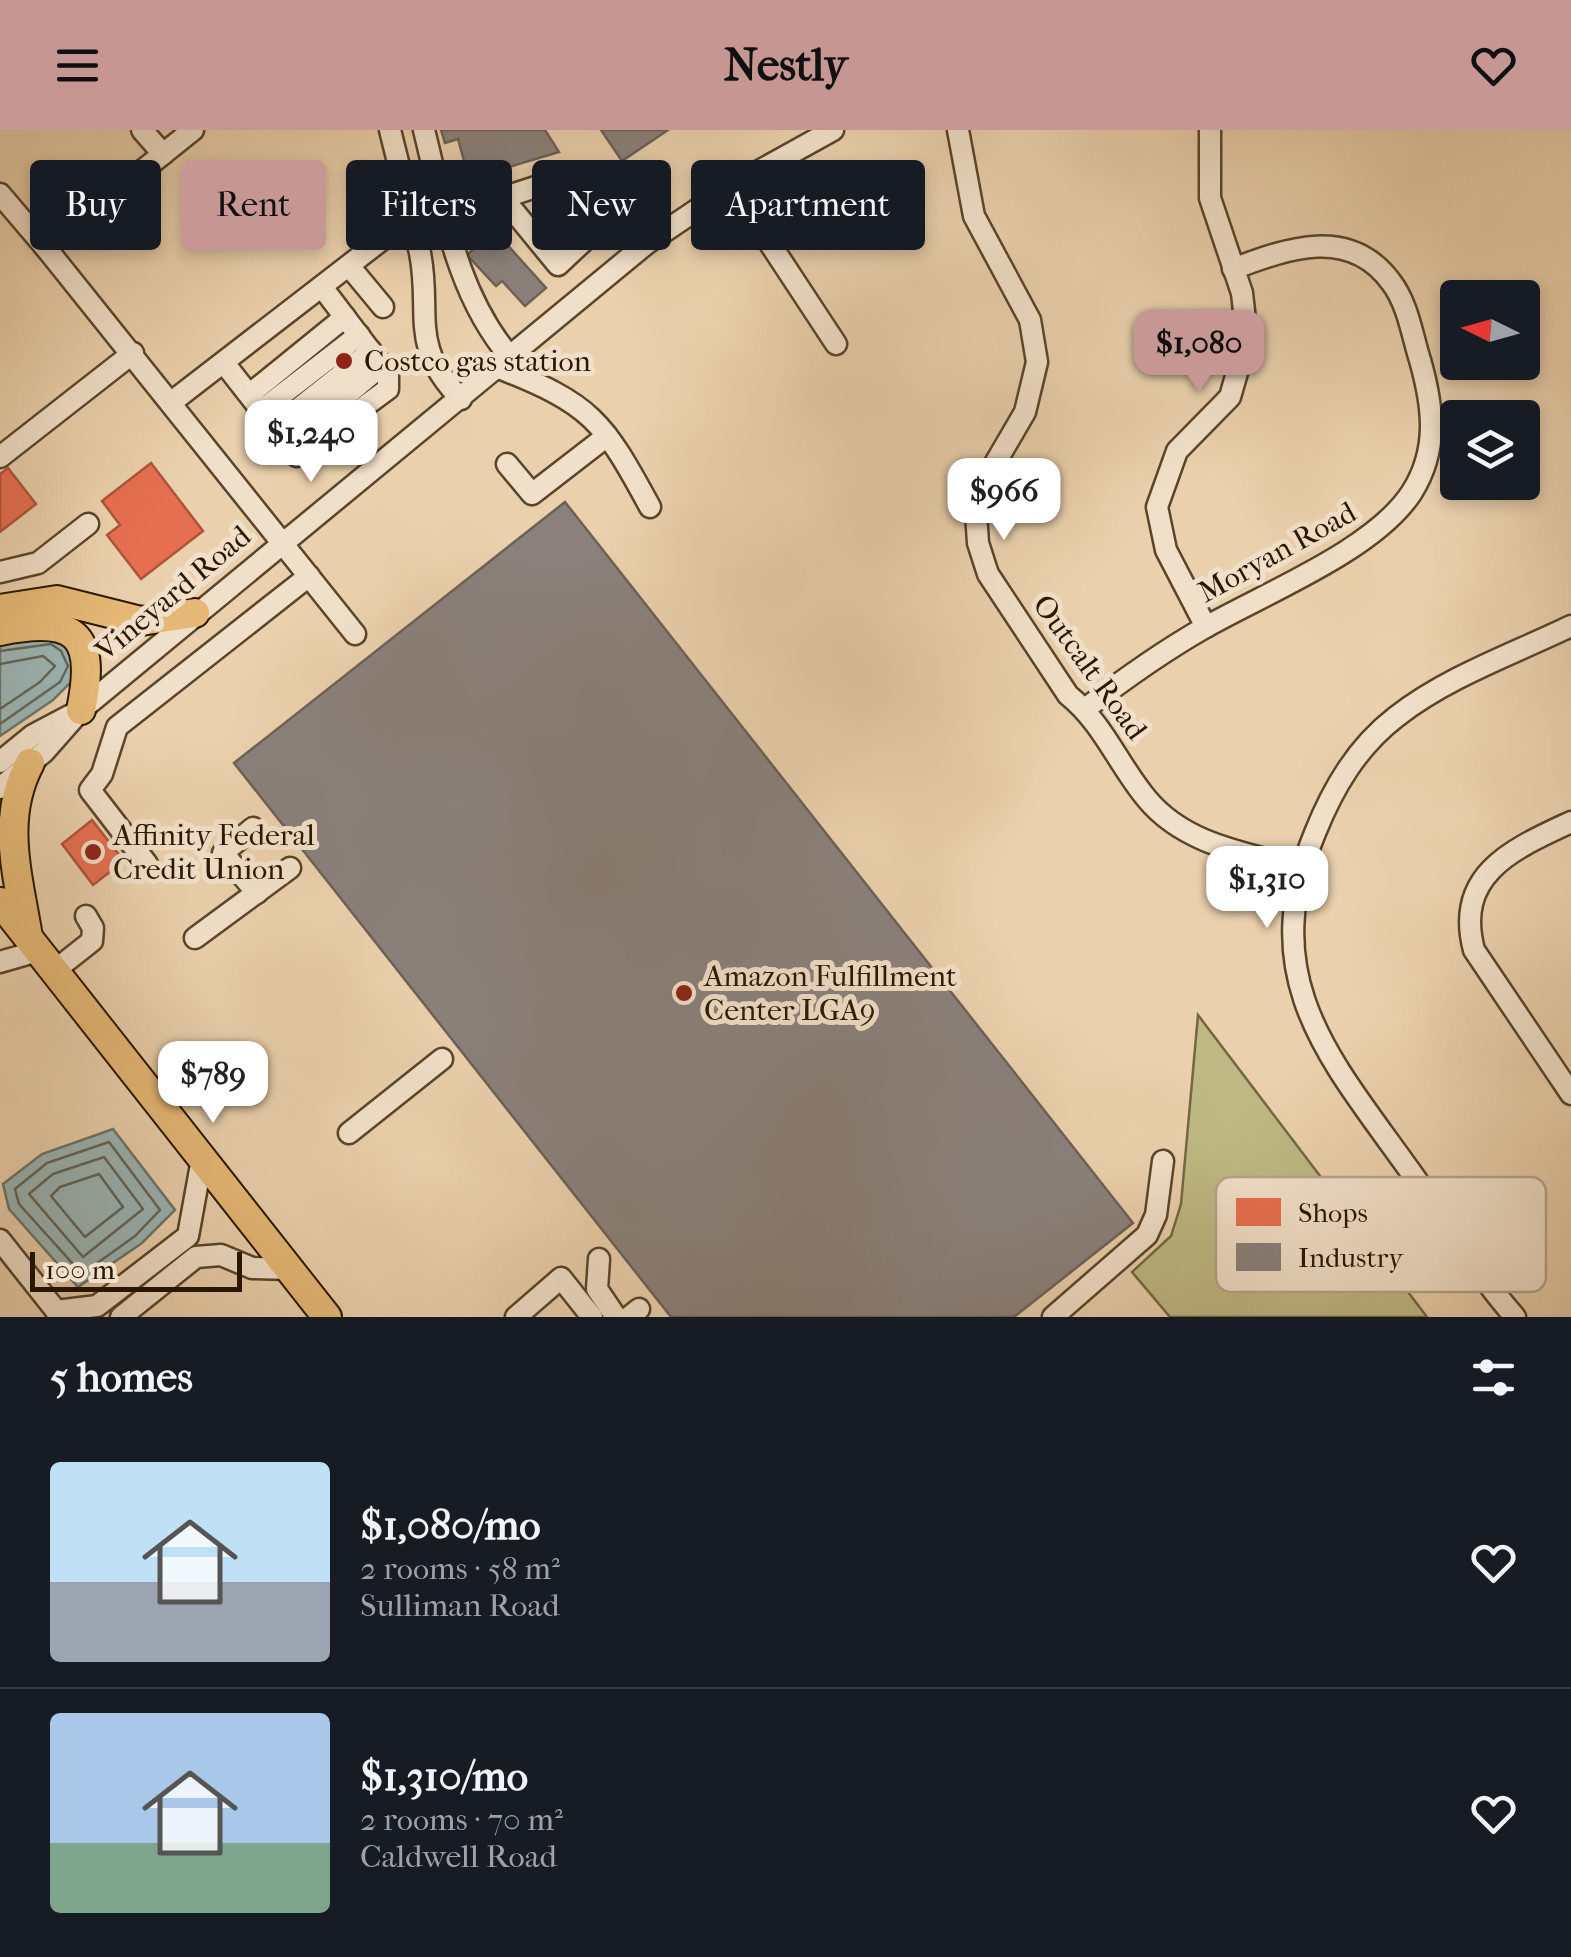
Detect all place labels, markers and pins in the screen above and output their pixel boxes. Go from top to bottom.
pin: $1,080 [1118,310,1280,395]
place label: Costco gas station [364,344,591,379]
marker: Costco gas station [333,350,355,372]
pin: $1,240 [230,400,392,485]
pin: $966 [945,458,1063,543]
place label: Affinity Federal Credit Union [112,818,315,887]
marker: Affinity Federal Credit Union [82,841,104,863]
pin: $1,310 [1186,846,1348,931]
place label: Amazon Fulfillment Center LGA9 [703,959,957,1028]
marker: Amazon Fulfillment Center LGA9 [673,982,695,1004]
pin: $789 [154,1041,272,1126]

